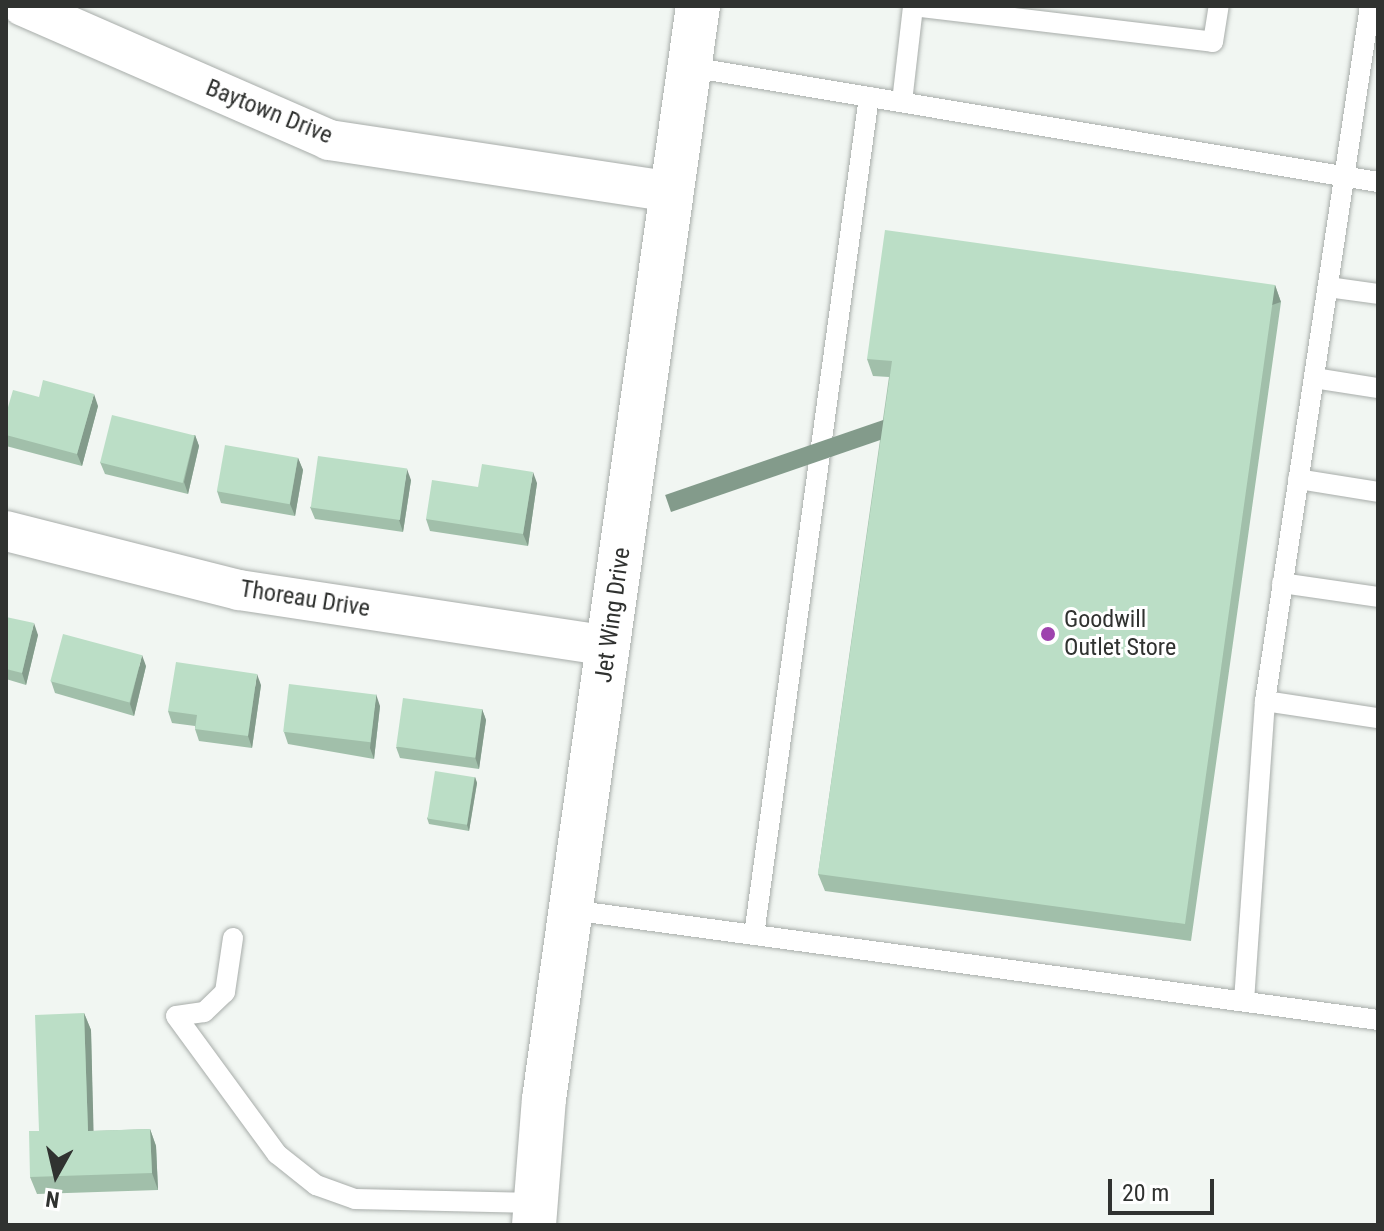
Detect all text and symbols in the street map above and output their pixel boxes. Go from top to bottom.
street label: Baytown Drive [202,74,336,150]
street label: Jet Wing Drive [589,546,637,684]
street label: Thoreau Drive [238,575,372,623]
place label: Goodwill Outlet Store [1064,606,1176,662]
marker: Goodwill Outlet Store [1039,625,1057,643]
north arrow [16,1135,96,1215]
scale bar [1112,1163,1218,1213]
text: 20 m [1122,1179,1169,1207]
text: N [44,1186,61,1213]

